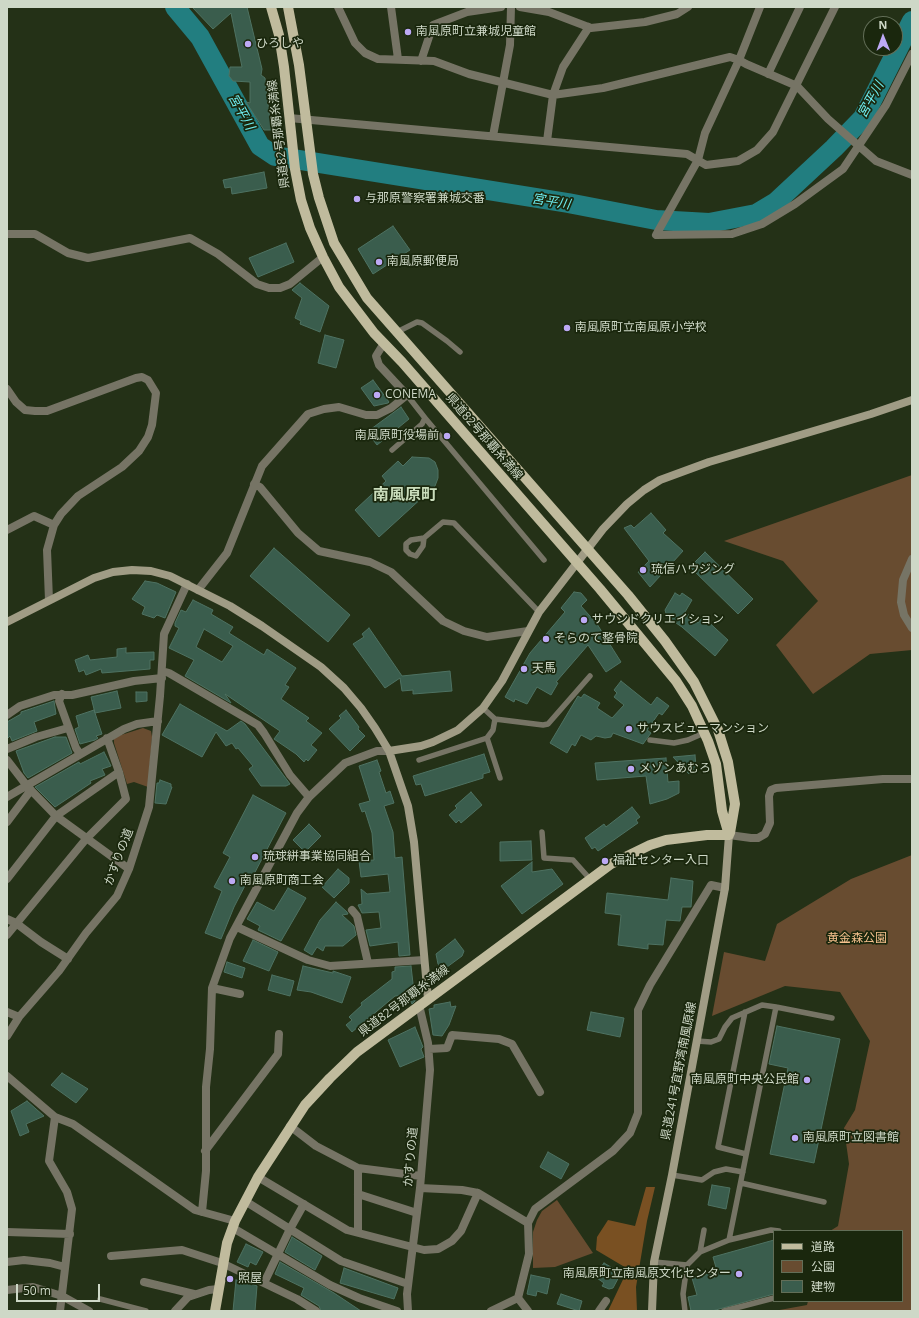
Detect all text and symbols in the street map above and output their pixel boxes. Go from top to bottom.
north arrow [863,16,903,56]
text: N [878,17,887,32]
place label: 南風原町立兼城児童館 [416,25,536,39]
marker: 南風原町立兼城児童館 [403,27,413,37]
place label: ひろしや [256,37,304,51]
marker: ひろしや [243,39,253,49]
street label: 県道82号那覇糸満線 [265,79,293,189]
water label: 宮平川 [855,79,887,121]
water label: 宮平川 [225,91,257,133]
water label: 宮平川 [531,191,571,213]
place label: 与那原警察署兼城交番 [365,192,485,206]
marker: 与那原警察署兼城交番 [352,194,362,204]
place label: 南風原郵便局 [387,255,459,269]
marker: 南風原郵便局 [374,257,384,267]
place label: 南風原町立南風原小学校 [575,321,707,335]
marker: 南風原町立南風原小学校 [562,323,572,333]
place label: CONEMA [385,388,436,402]
marker: CONEMA [372,390,382,400]
street label: 県道82号那覇糸満線 [443,391,525,483]
place label: 南風原町役場前 [355,429,439,443]
marker: 南風原町役場前 [442,431,452,441]
district label: 南風原町 [373,485,437,505]
place label: 琉信ハウジング [651,563,735,577]
marker: 琉信ハウジング [638,565,648,575]
place label: サウンドクリエイション [592,613,724,627]
marker: サウンドクリエイション [579,615,589,625]
place label: そらのて整骨院 [554,632,638,646]
marker: そらのて整骨院 [541,634,551,644]
place label: 天馬 [532,662,556,676]
marker: 天馬 [519,664,529,674]
place label: サウスビューマンション [637,722,769,736]
marker: サウスビューマンション [624,724,634,734]
place label: メゾンあむろ [639,762,711,776]
marker: メゾンあむろ [626,764,636,774]
street label: かすりの道 [102,826,136,888]
place label: 琉球絣事業協同組合 [263,850,371,864]
marker: 琉球絣事業協同組合 [250,852,260,862]
place label: 福祉センター入口 [613,854,709,868]
marker: 福祉センター入口 [600,856,610,866]
place label: 南風原町商工会 [240,874,324,888]
marker: 南風原町商工会 [227,876,237,886]
park label: 黄金森公園 [827,932,887,946]
street label: 県道82号那覇糸満線 [356,962,452,1040]
street label: 県道241号宜野湾南風原線 [659,1001,699,1141]
place label: 南風原町中央公民館 [691,1073,799,1087]
marker: 南風原町中央公民館 [802,1075,812,1085]
street label: かすりの道 [401,1126,421,1188]
place label: 南風原町立図書館 [803,1131,899,1145]
marker: 南風原町立図書館 [790,1133,800,1143]
legend [773,1230,903,1302]
text: 道路 [811,1238,835,1255]
text: 公園 [811,1258,835,1275]
place label: 南風原町立南風原文化センター [563,1267,731,1281]
marker: 南風原町立南風原文化センター [734,1269,744,1279]
place label: 照屋 [238,1272,262,1286]
marker: 照屋 [225,1274,235,1284]
scale bar [18,1276,102,1302]
text: 建物 [811,1278,835,1295]
text: 50 m [23,1282,51,1299]

